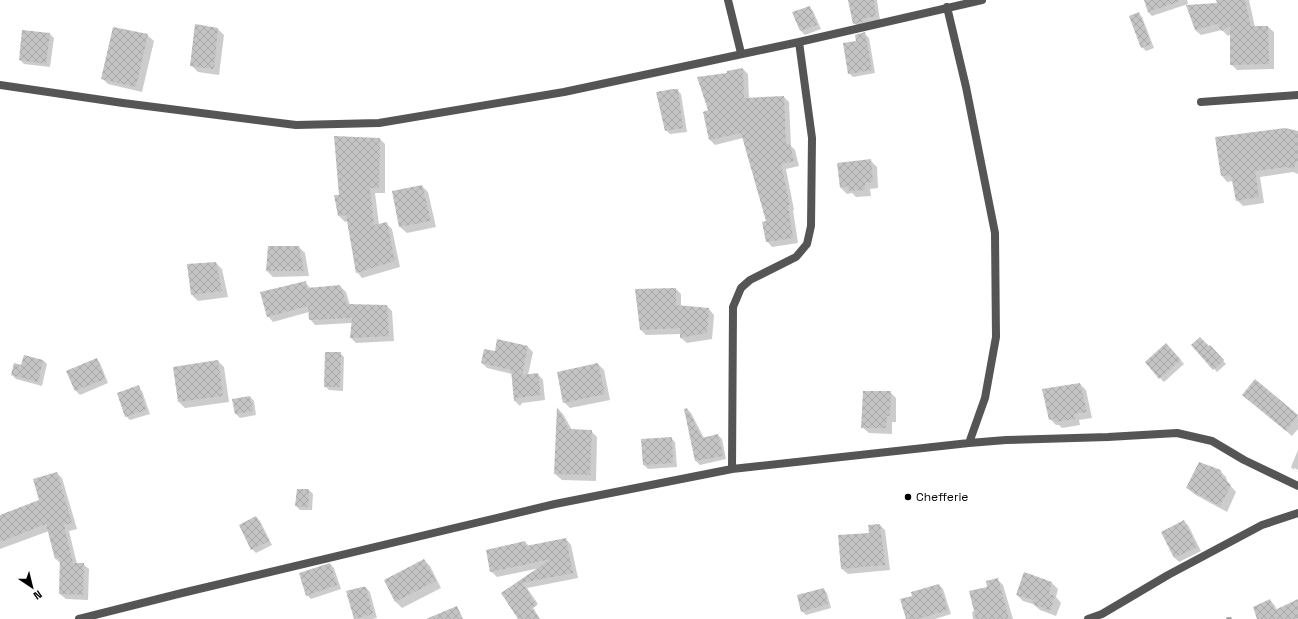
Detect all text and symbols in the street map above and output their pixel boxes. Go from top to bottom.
place label: Chefferie [916,489,968,505]
marker: Chefferie [903,492,913,502]
north arrow [12,567,52,607]
text: N [31,587,45,603]

